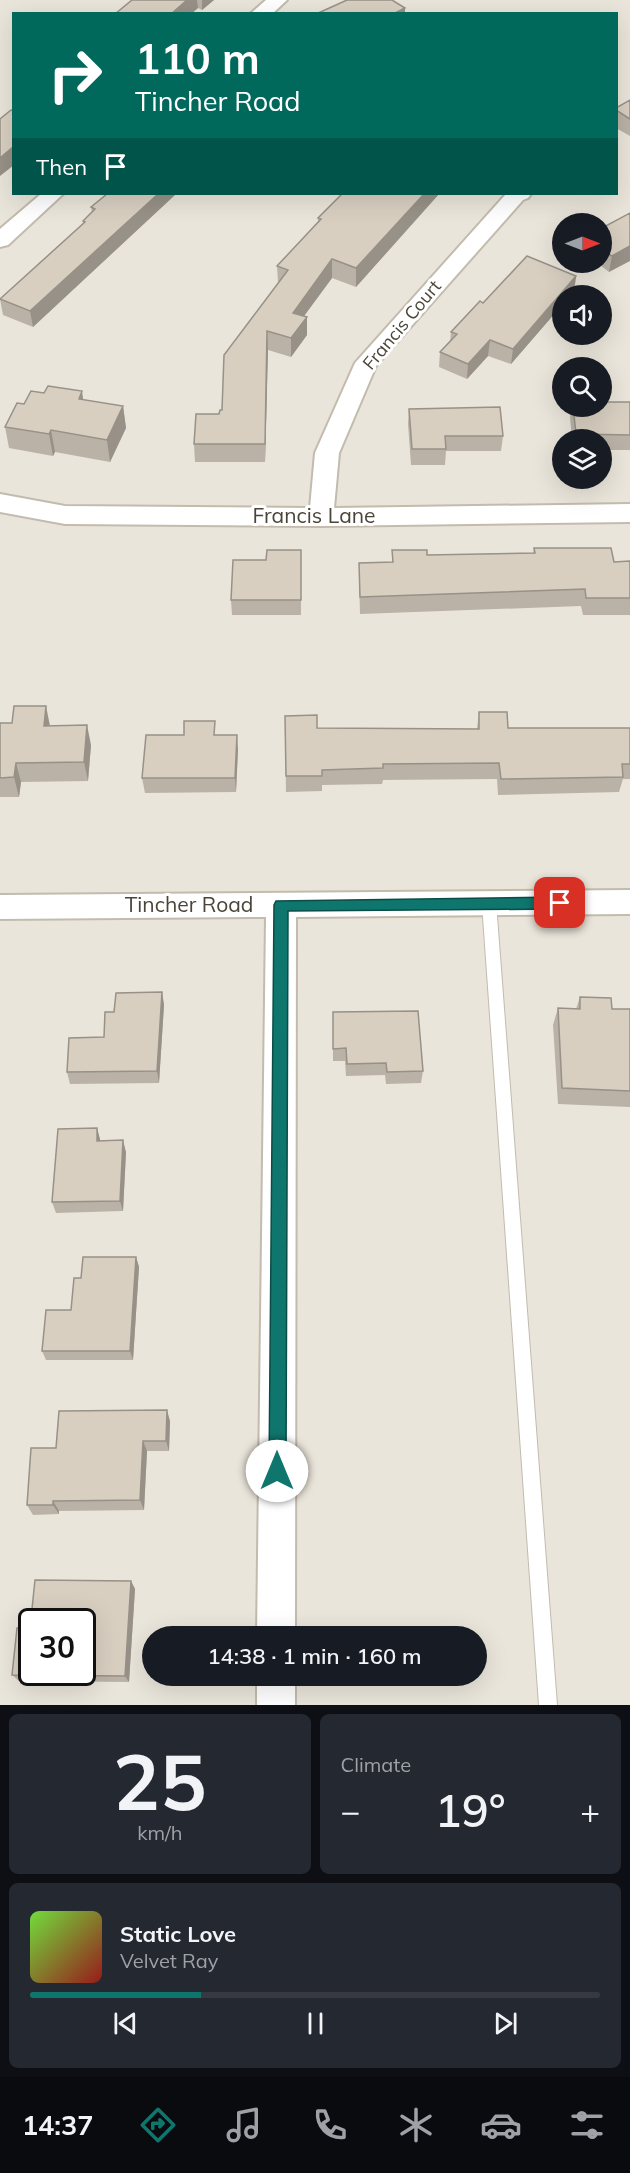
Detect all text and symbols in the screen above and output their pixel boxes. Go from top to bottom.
text: 110 m [135,32,260,85]
icon: right [36,36,114,114]
text: Tincher Road [135,84,300,118]
icon: arrive [99,150,132,183]
text: Then [36,153,87,181]
north arrow [552,213,612,273]
map controls [552,213,612,489]
street label: Francis Court [357,275,446,374]
button: sound [552,285,612,345]
button: search [552,357,612,417]
button: layers [552,429,612,489]
street label: Francis Lane [252,502,376,528]
pin [534,877,585,928]
icon: arrive [543,886,576,919]
street label: Tincher Road [125,891,253,917]
position arrow [245,1439,309,1503]
speed limit sign: 30 [18,1608,96,1686]
text: 14:38 · 1 min · 160 m [207,1642,422,1670]
text: 25 [113,1732,207,1830]
text: Climate [341,1752,411,1777]
text: 19° [435,1782,506,1838]
text: − [341,1790,360,1831]
text: + [580,1790,600,1831]
text: km/h [137,1820,182,1845]
text: Static Love [120,1920,236,1948]
text: Velvet Ray [120,1948,218,1973]
icon: previous [109,2007,142,2040]
icon: pause [299,2007,332,2040]
icon: next [489,2007,522,2040]
icon: directions [137,2104,179,2146]
icon: music [223,2104,265,2146]
icon: phone [309,2104,351,2146]
icon: climate [395,2104,437,2146]
icon: car [480,2104,522,2146]
icon: filters [566,2104,608,2146]
text: 14:37 [22,2108,93,2142]

